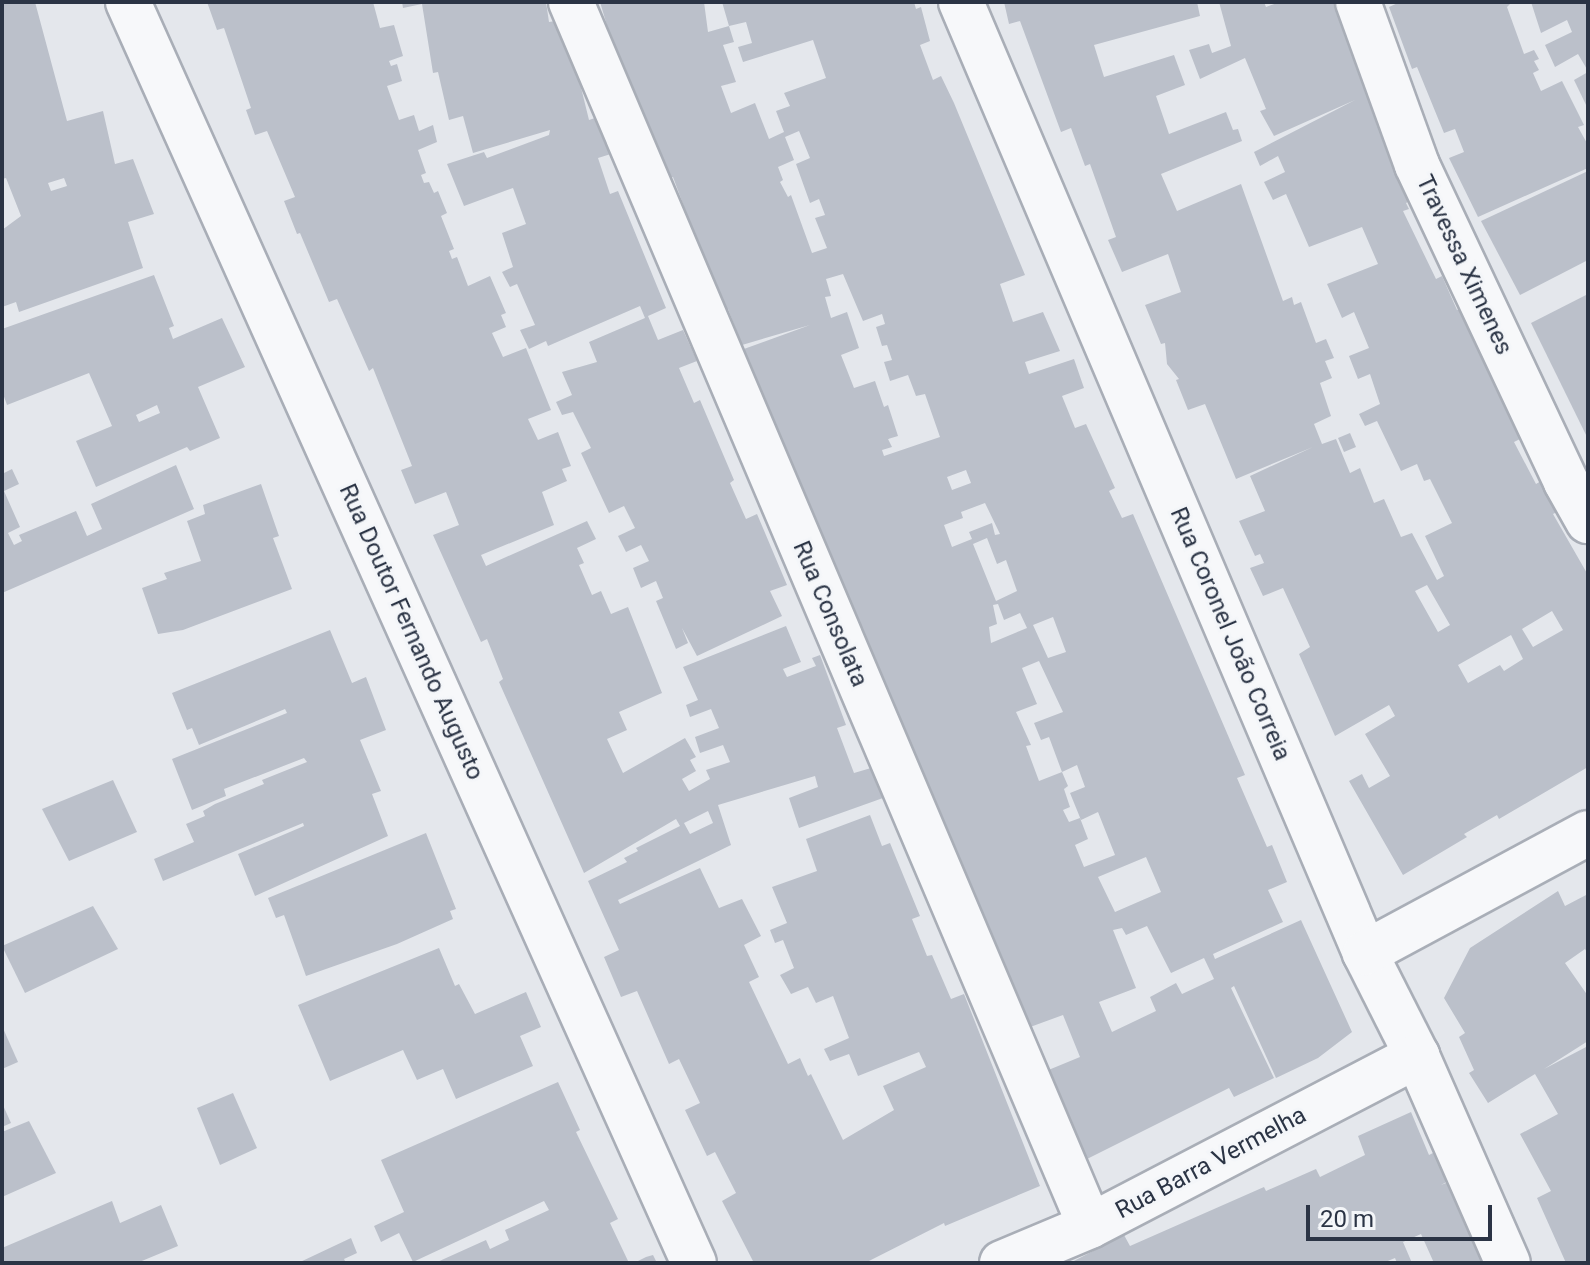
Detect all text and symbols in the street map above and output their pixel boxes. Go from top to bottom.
street label: Travessa Ximenes [1410,171,1518,359]
street label: Rua Doutor Fernando Augusto [333,480,489,784]
street label: Rua Coronel João Correia [1164,503,1296,765]
street label: Rua Consolata [786,537,874,691]
street label: Rua Barra Vermelha [1111,1101,1311,1225]
scale bar [1310,1189,1496,1239]
text: 20 m [1320,1205,1374,1233]

